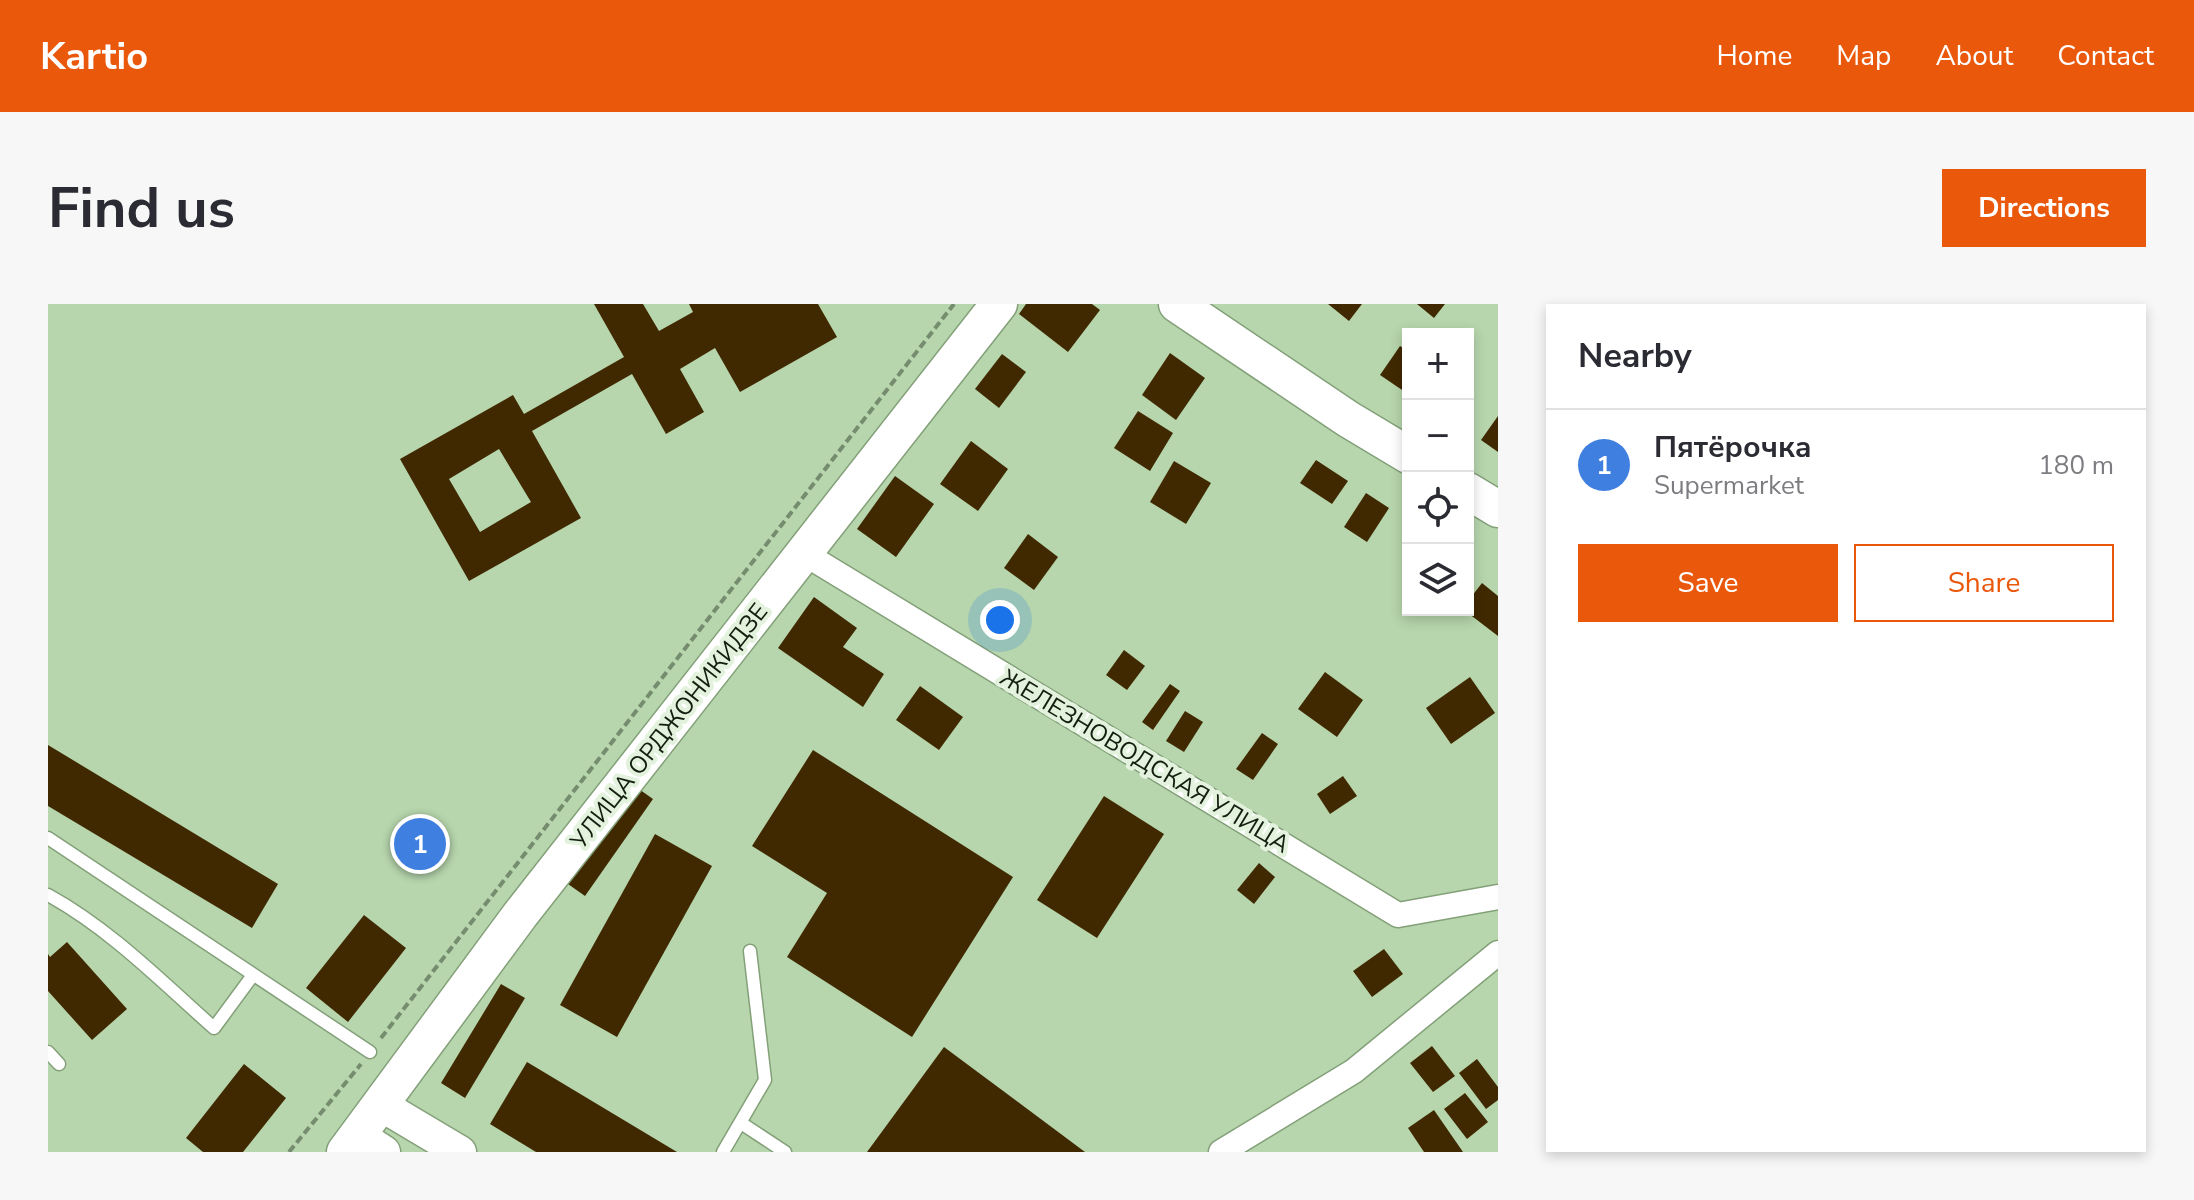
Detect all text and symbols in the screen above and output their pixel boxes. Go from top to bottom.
text: Kartio [40,31,148,82]
text: Home [1717,37,1792,75]
text: Map [1836,37,1891,75]
text: About [1935,37,2013,75]
text: Contact [2057,37,2154,75]
button: Directions [1942,169,2146,247]
text: Find us [48,170,235,247]
map controls [1402,328,1474,616]
button: + [1402,328,1474,400]
text: Nearby [1578,333,1692,379]
button: − [1402,400,1474,472]
text: Пятёрочка [1654,427,1812,468]
text: 1 [1596,448,1612,483]
text: 180 m [2038,448,2114,483]
text: Supermarket [1654,468,1804,503]
button: locate [1402,472,1474,544]
button: layers [1402,544,1474,616]
button: Save [1578,544,1838,622]
button: Share [1854,544,2114,622]
street label: УЛИЦА ОРДЖОНИКИДЗЕ [562,597,775,856]
your location [980,600,1020,640]
street label: ЖЕЛЕЗНОВОДСКАЯ УЛИЦА [994,662,1296,861]
pin: 1 [394,814,446,874]

